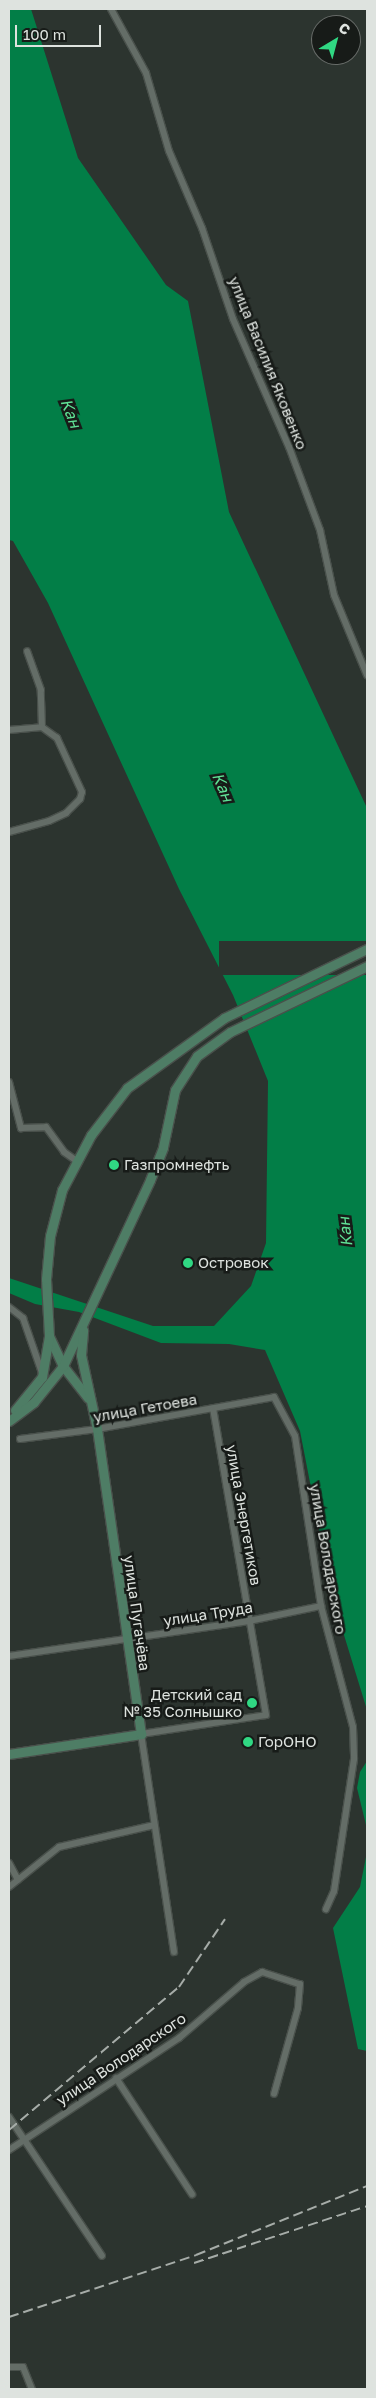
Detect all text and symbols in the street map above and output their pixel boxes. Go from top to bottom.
scale bar [18,15,104,47]
north arrow [311,15,361,65]
text: С [336,19,354,38]
text: 100 m [23,25,66,43]
street label: улица Василия Яковенко [225,274,311,452]
water label: Кан [57,396,85,430]
water label: Кан [208,770,238,804]
place label: Газпромнефть [124,1156,229,1174]
marker: Газпромнефть [108,1159,120,1171]
water label: Кан [334,1216,356,1248]
place label: Островок [198,1254,269,1272]
marker: Островок [182,1257,194,1269]
street label: улица Гетоева [92,1390,198,1426]
street label: улица Энергетиков [223,1443,265,1587]
street label: улица Володарского [306,1482,350,1636]
street label: улица Пугачёва [120,1554,154,1672]
street label: улица Труда [162,1598,254,1630]
place label: Детский сад № 35 Солнышко [123,1685,242,1720]
marker: Детский сад № 35 Солнышко [246,1697,258,1709]
place label: ГорОНО [258,1733,317,1751]
marker: ГорОНО [242,1736,254,1748]
street label: улица Володарского [53,2009,189,2109]

